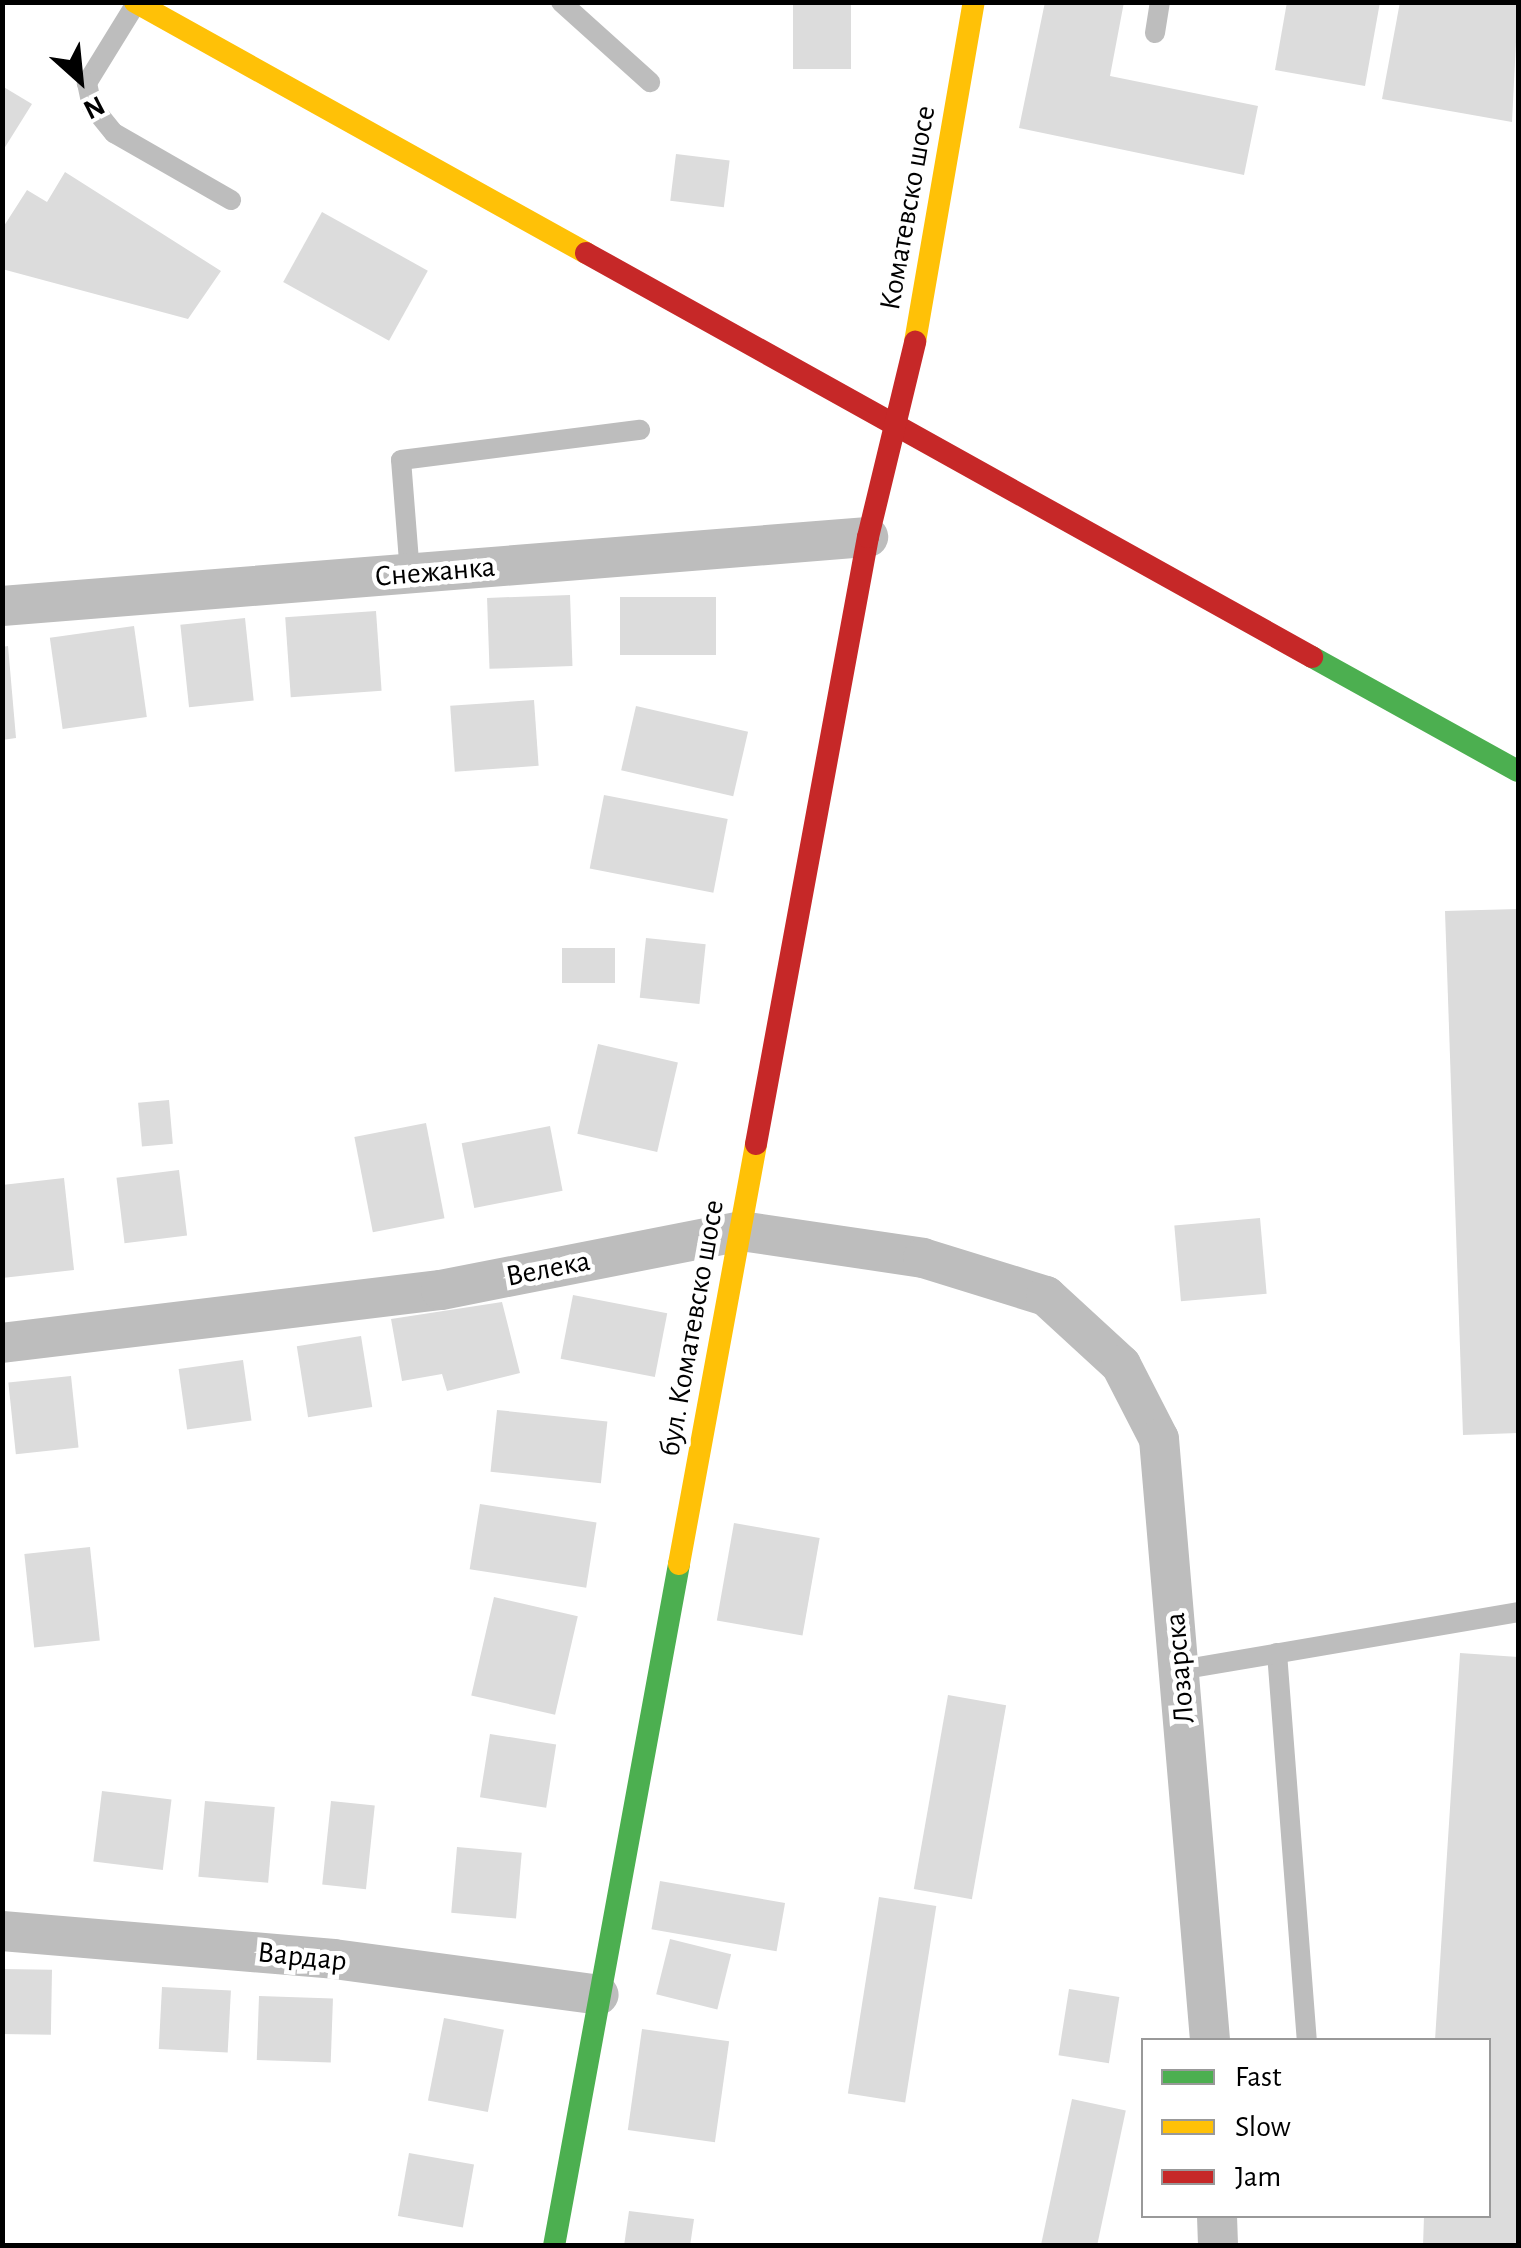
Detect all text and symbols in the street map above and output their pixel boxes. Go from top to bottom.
north arrow [30,30,130,130]
text: N [79,90,109,124]
street label: Коматевско шосе [872,103,944,313]
street label: Снежанка [373,549,497,595]
street label: бул. Коматевско шосе [652,1197,732,1459]
street label: Велека [503,1243,593,1295]
street label: Лозарска [1157,1611,1203,1725]
street label: Вардар [256,1934,348,1980]
legend [1141,2038,1491,2218]
text: Fast [1235,2062,1282,2092]
text: Slow [1235,2112,1291,2142]
text: Jam [1235,2162,1281,2192]

